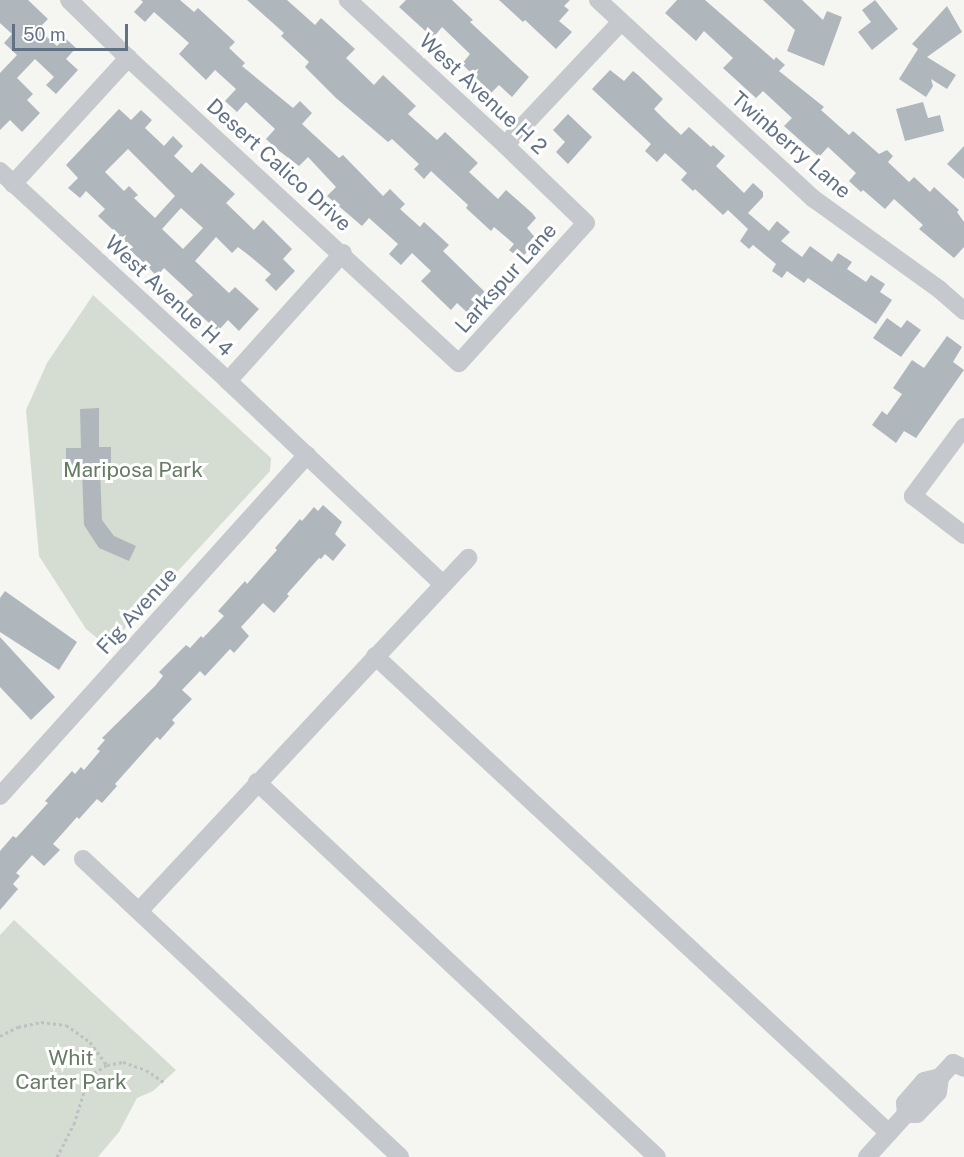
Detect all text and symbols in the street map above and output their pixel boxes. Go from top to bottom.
scale bar [15,12,130,50]
text: 50 m [23,24,66,45]
street label: West Avenue H 2 [414,28,552,160]
street label: Twinberry Lane [726,86,856,204]
street label: Desert Calico Drive [201,93,357,237]
street label: Larkspur Lane [450,218,562,338]
street label: West Avenue H 4 [100,230,238,362]
park label: Mariposa Park [63,457,203,483]
street label: Fig Avenue [92,562,182,660]
park label: Whit Carter Park [15,1045,127,1095]

